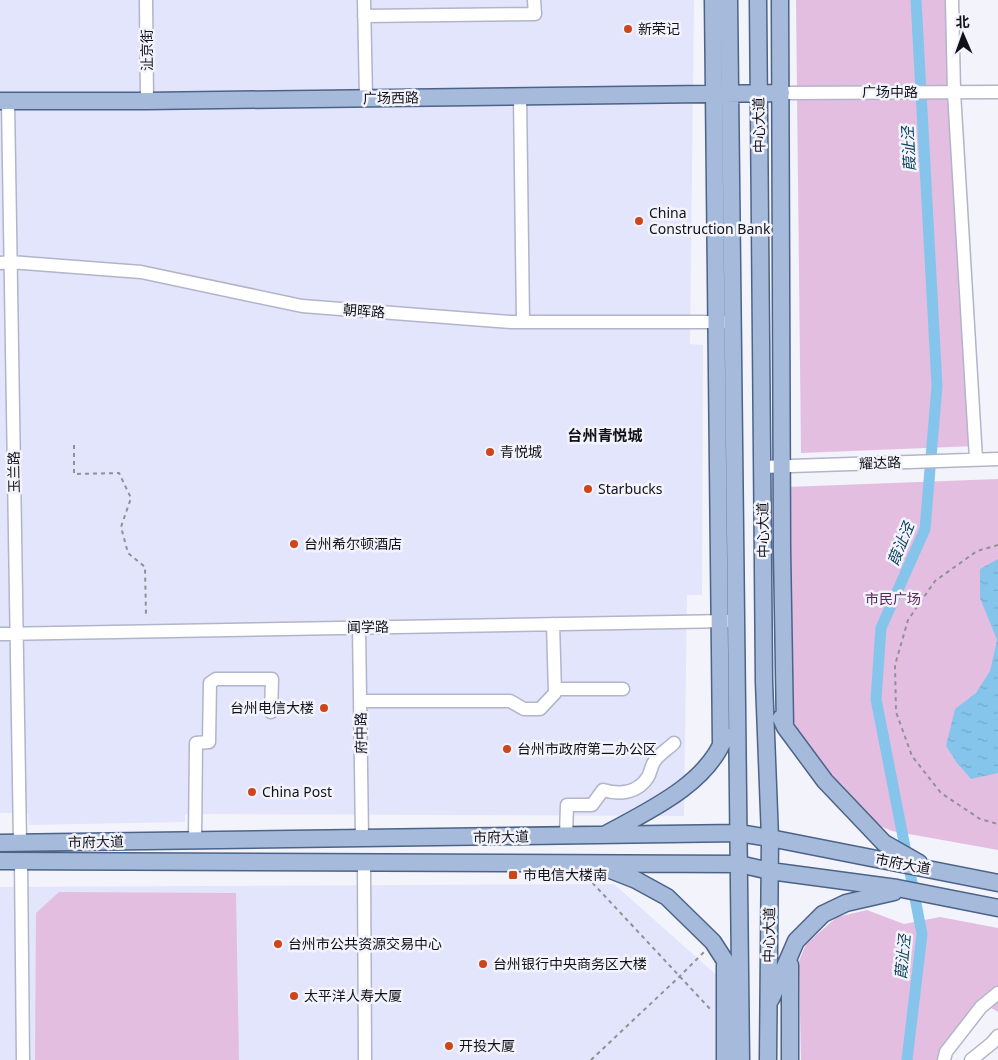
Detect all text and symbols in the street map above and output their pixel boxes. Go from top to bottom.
north arrow [938,10,988,60]
text: 北 [955,12,970,31]
place label: 新荣记 [638,19,680,38]
marker: 新荣记 [622,23,634,35]
street label: 沚京街 [137,29,156,71]
street label: 广场中路 [862,82,918,101]
street label: 广场西路 [363,88,419,107]
street label: 中心大道 [749,97,768,153]
water label: 葭沚泾 [897,124,919,172]
place label: China Construction Bank [649,203,771,238]
marker: China Construction Bank [633,215,645,227]
street label: 朝晖路 [342,300,386,321]
district label: 台州青悦城 [567,425,643,445]
place label: 青悦城 [500,442,542,461]
marker: 青悦城 [484,446,496,458]
street label: 玉兰路 [4,451,23,493]
street label: 耀达路 [859,452,901,473]
place label: Starbucks [598,479,663,498]
marker: Starbucks [582,483,594,495]
street label: 中心大道 [753,502,772,558]
water label: 葭沚泾 [882,517,919,568]
place label: 台州希尔顿酒店 [304,534,402,553]
marker: 台州希尔顿酒店 [288,538,300,550]
park label: 市民广场 [865,589,921,608]
street label: 闻学路 [347,617,389,636]
place label: 台州电信大楼 [230,698,314,717]
marker: 台州电信大楼 [318,702,330,714]
street label: 府中路 [351,712,370,754]
place label: 台州市政府第二办公区 [517,739,657,758]
marker: 台州市政府第二办公区 [501,743,513,755]
place label: China Post [262,782,332,801]
marker: China Post [246,786,258,798]
street label: 市府大道 [473,827,529,846]
street label: 市府大道 [68,832,124,851]
street label: 市府大道 [874,849,932,878]
place label: 市电信大楼南 [523,865,607,884]
marker: 市电信大楼南 [507,869,519,881]
street label: 中心大道 [759,907,778,963]
water label: 葭沚泾 [890,932,914,980]
place label: 台州市公共资源交易中心 [288,934,442,953]
marker: 台州市公共资源交易中心 [272,938,284,950]
place label: 台州银行中央商务区大楼 [493,954,647,973]
marker: 台州银行中央商务区大楼 [477,958,489,970]
place label: 太平洋人寿大厦 [304,986,402,1005]
marker: 太平洋人寿大厦 [288,990,300,1002]
place label: 开投大厦 [459,1036,515,1055]
marker: 开投大厦 [443,1040,455,1052]

